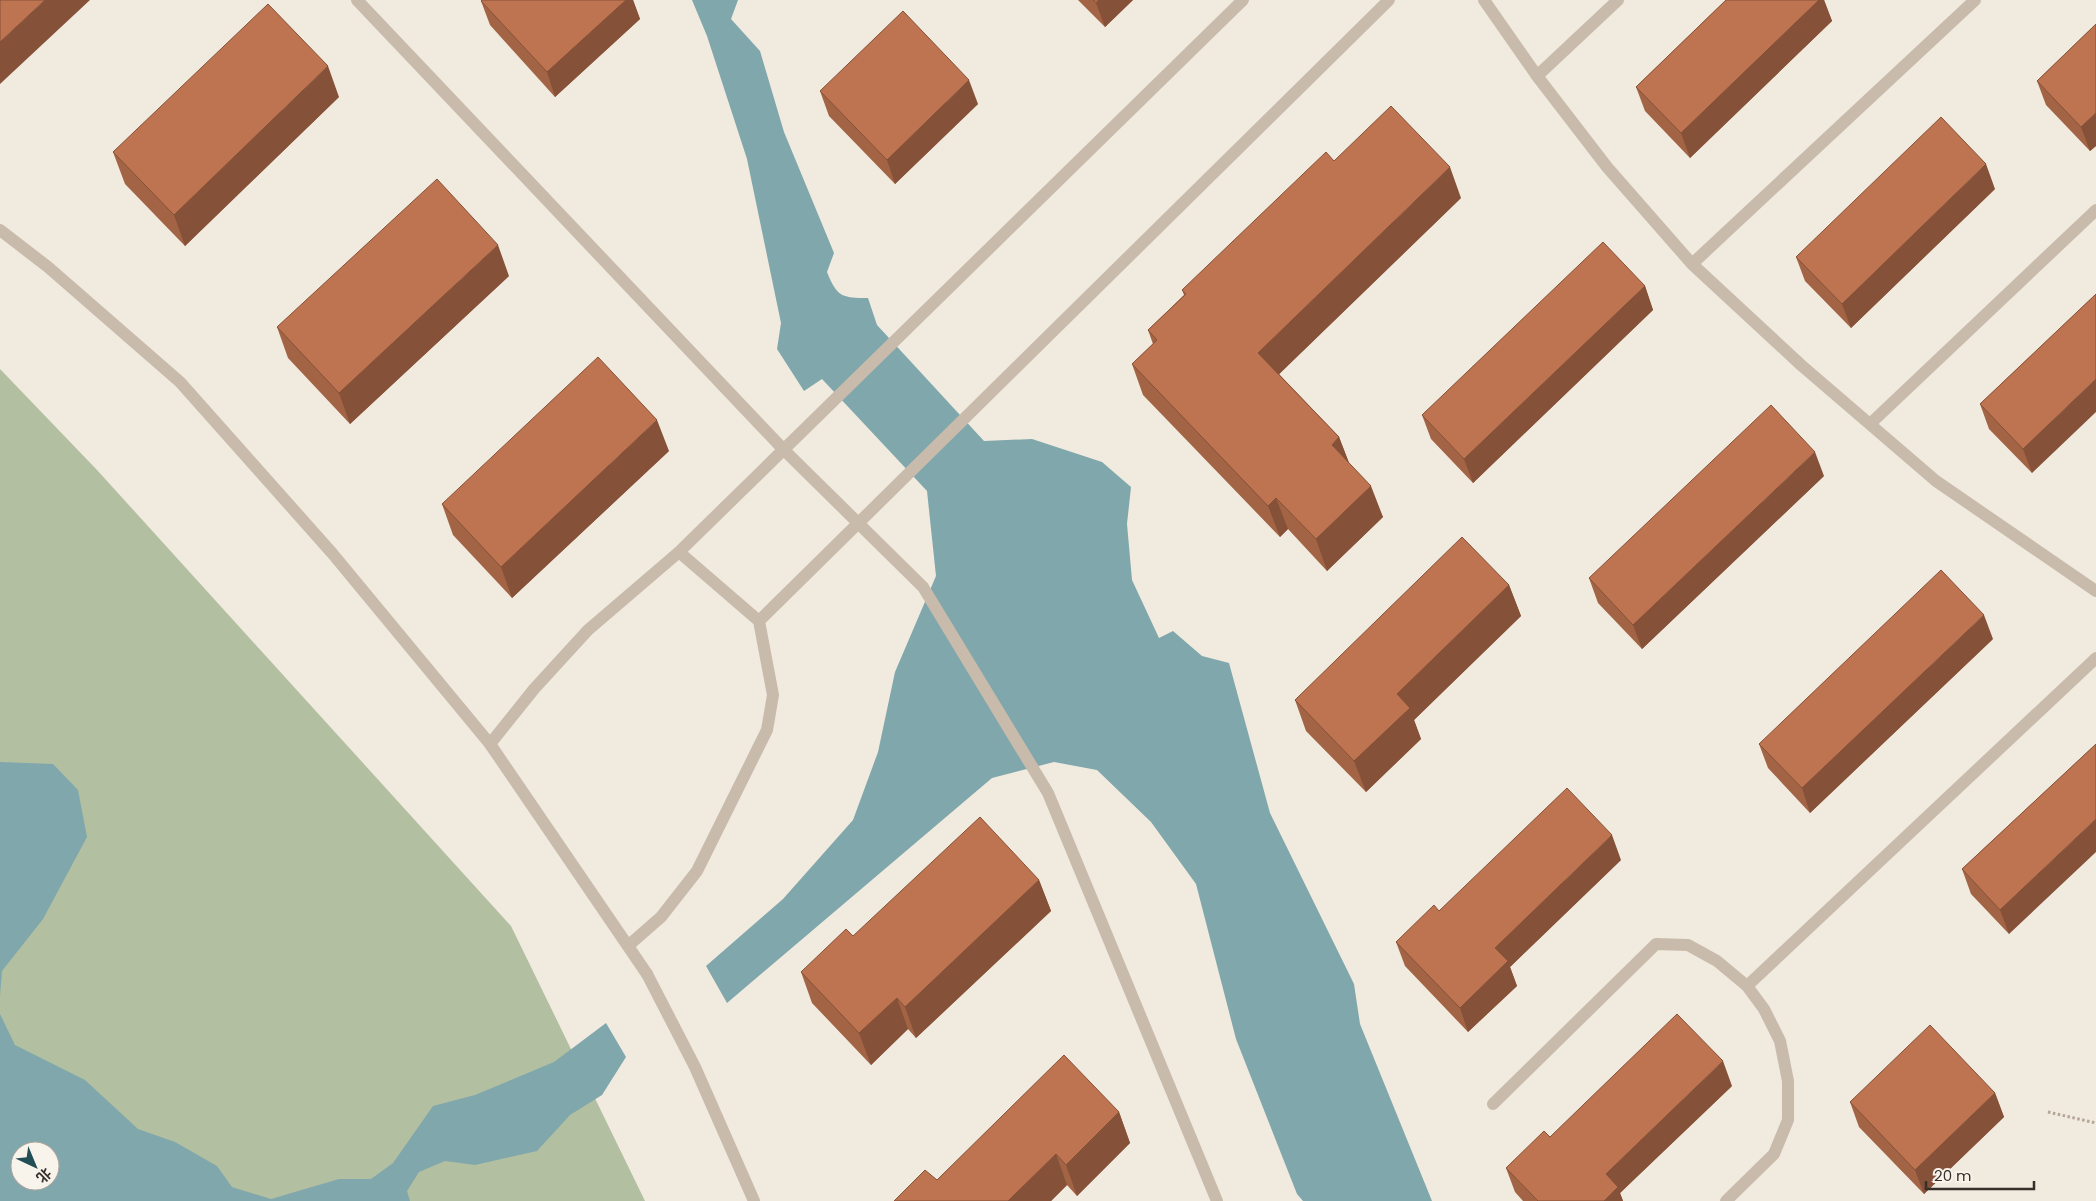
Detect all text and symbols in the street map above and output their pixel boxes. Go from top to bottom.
north arrow [10,1141,60,1191]
scale bar [1926,1158,2034,1190]
text: 北 [32,1163,56,1187]
text: 20 m [1934,1165,1972,1186]

